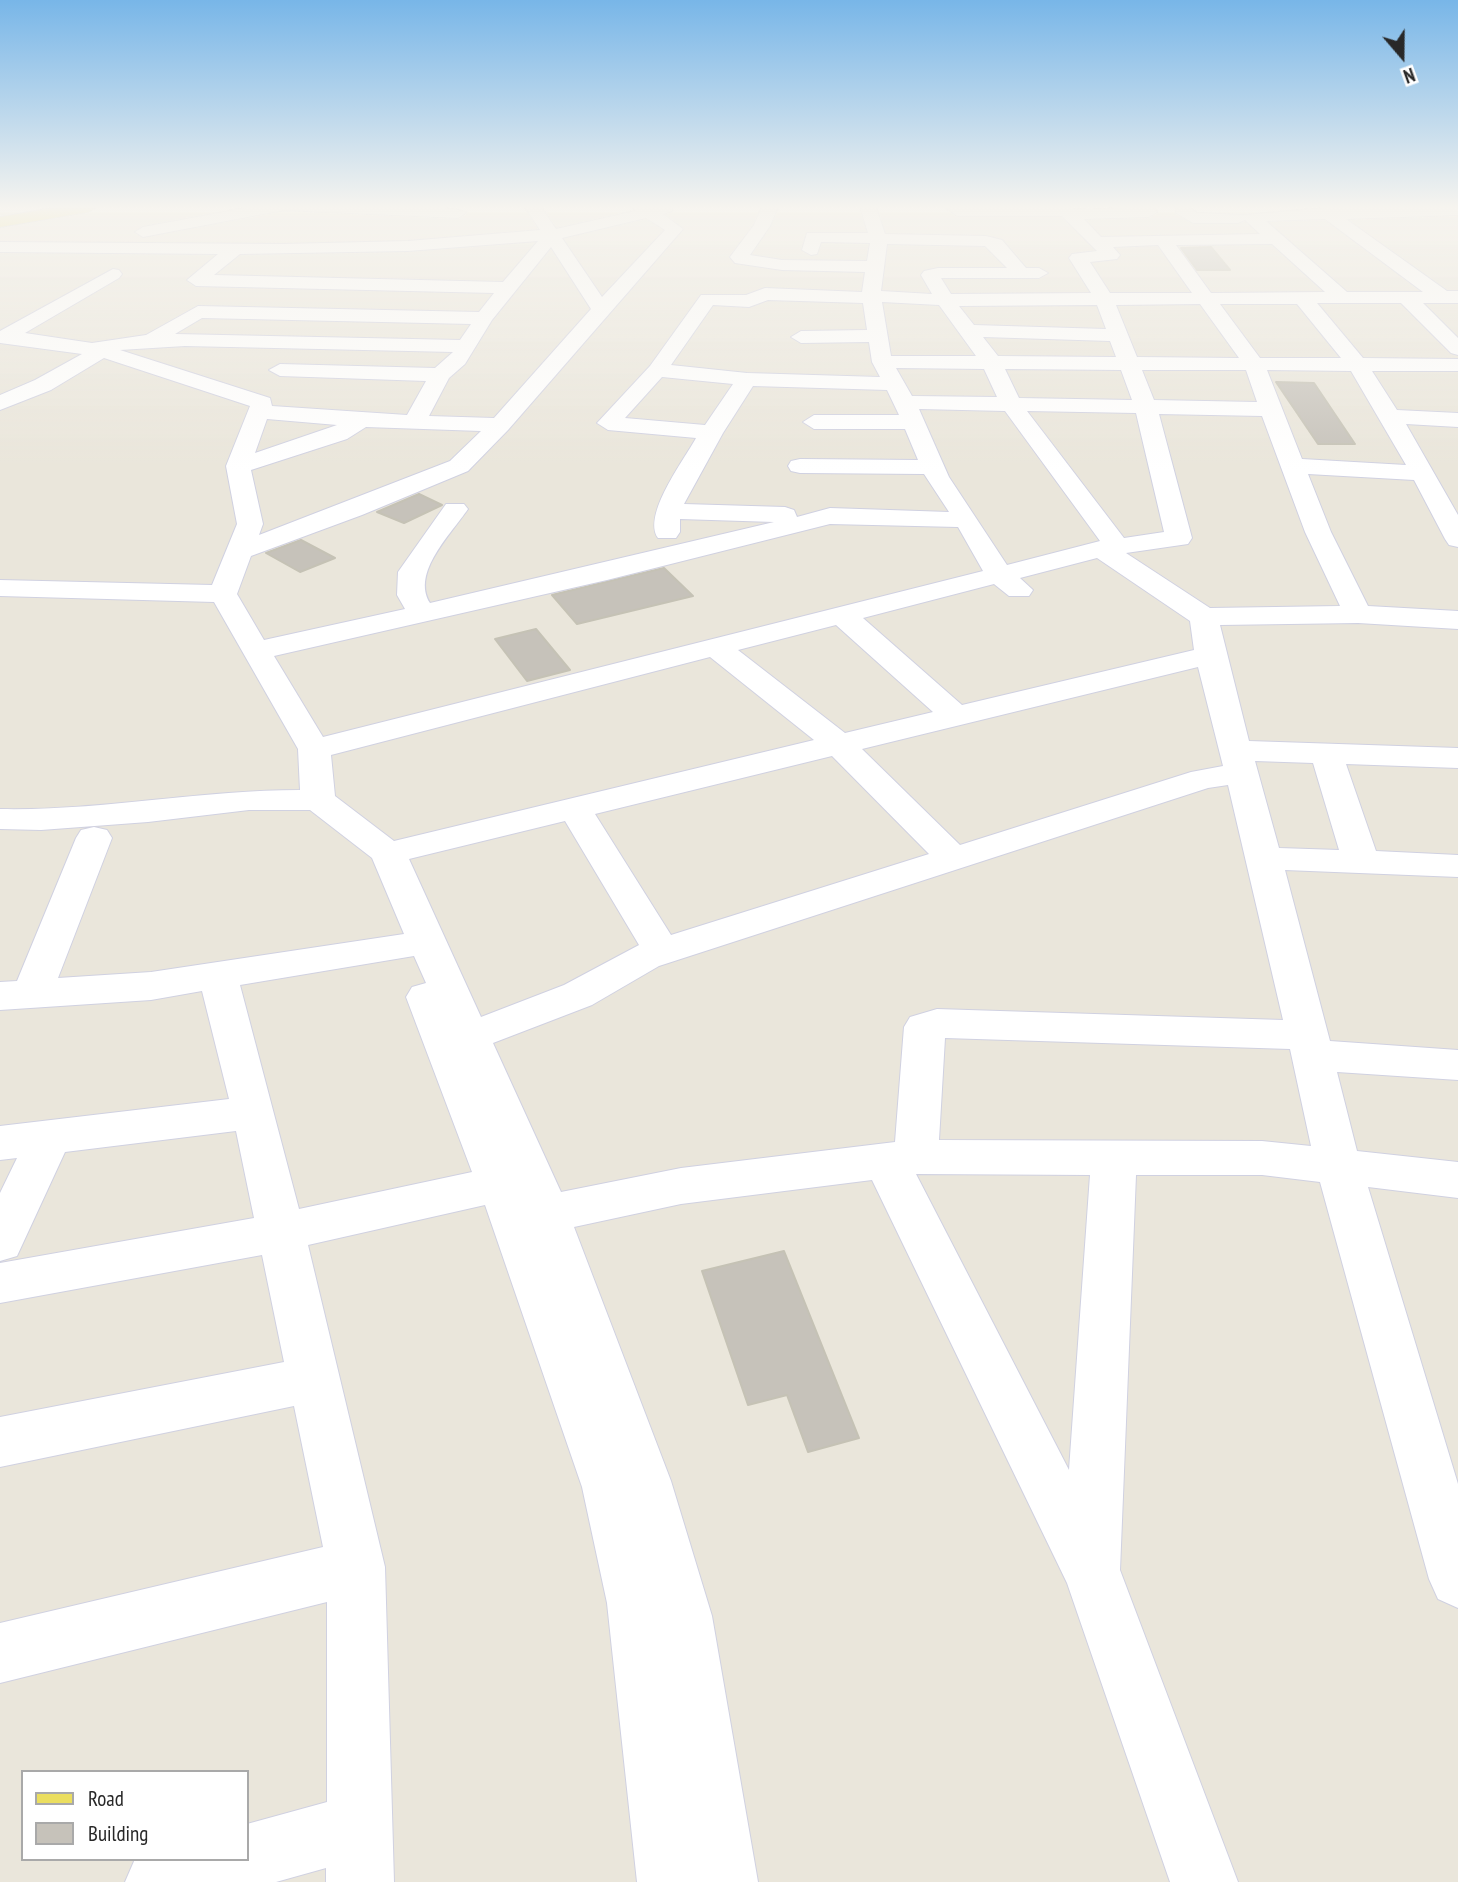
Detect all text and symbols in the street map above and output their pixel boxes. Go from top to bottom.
north arrow [1367,21,1437,91]
text: N [1400,63,1418,89]
legend [21,1770,248,1861]
text: Road [88,1785,124,1812]
text: Building [88,1820,148,1847]

